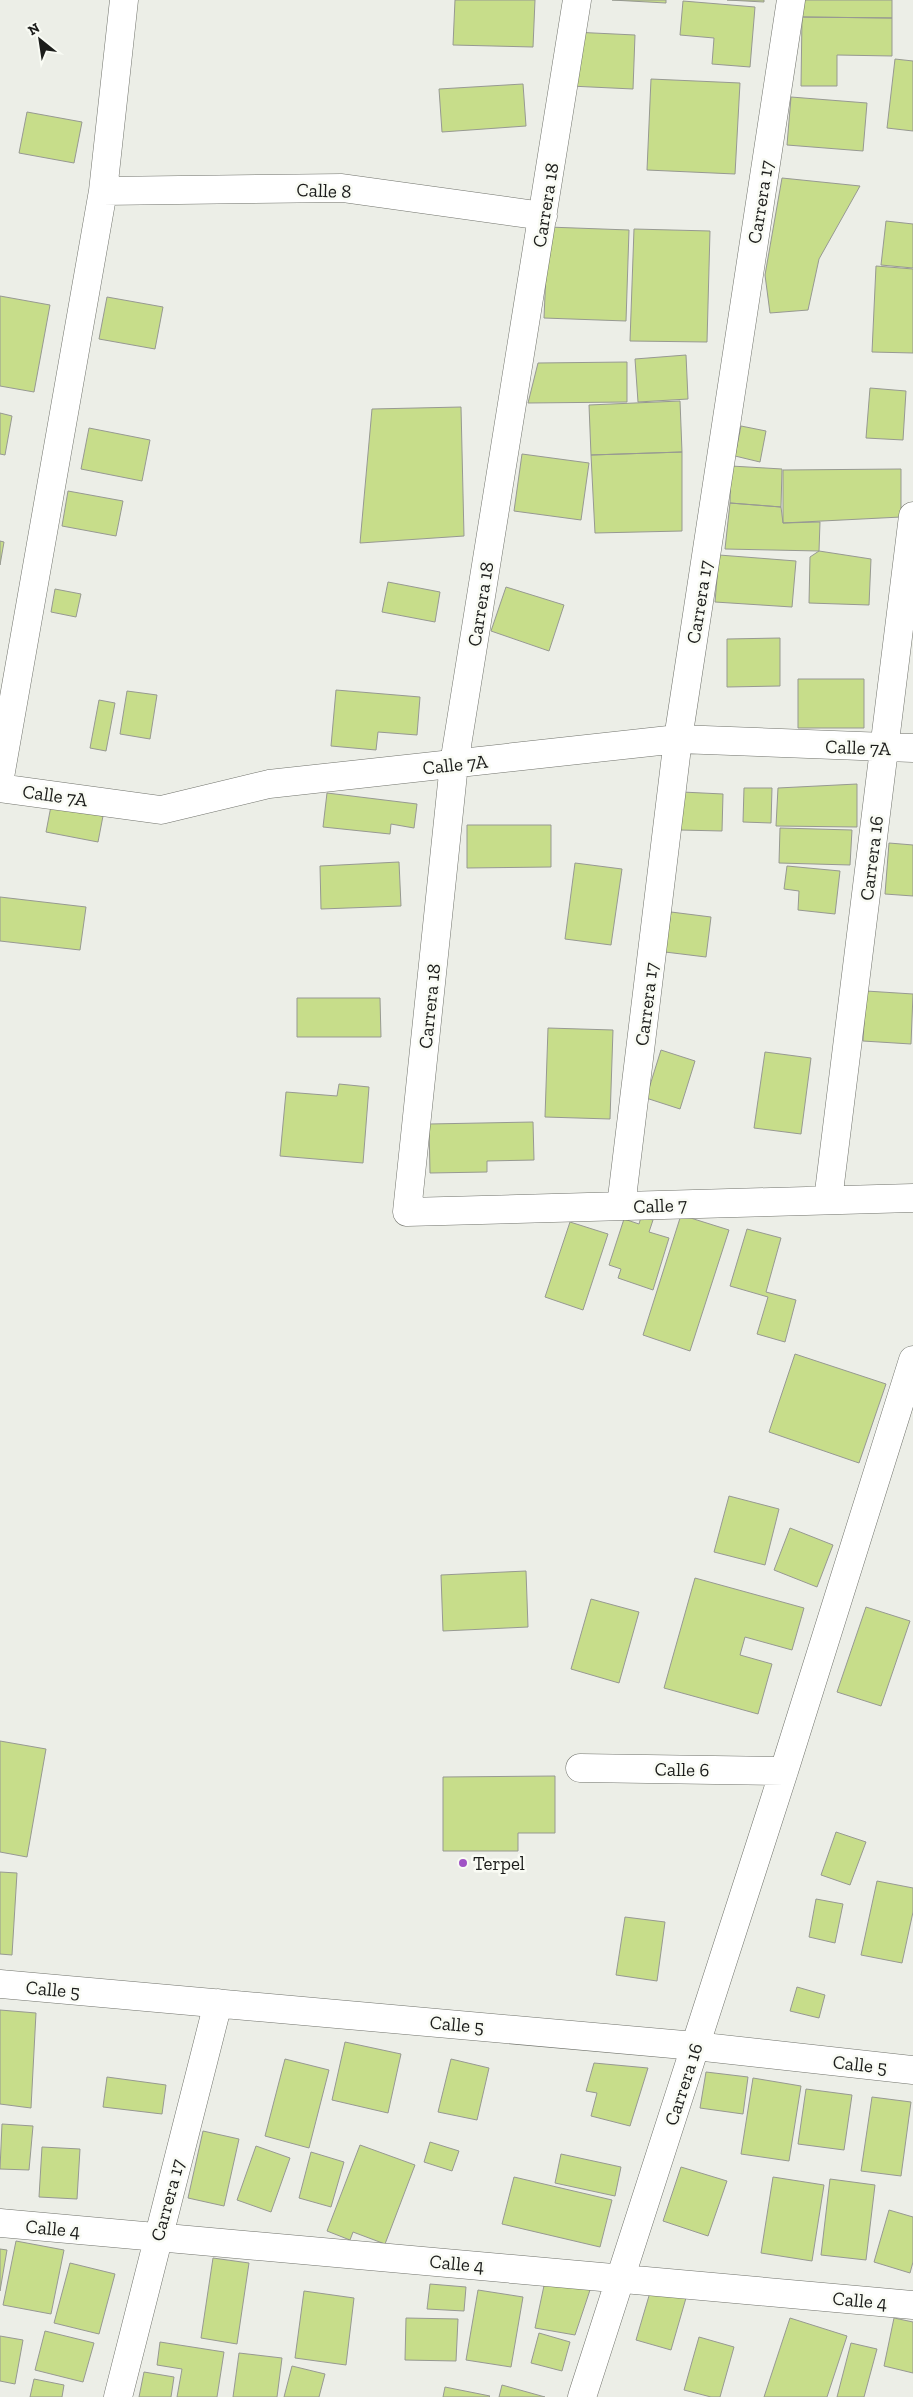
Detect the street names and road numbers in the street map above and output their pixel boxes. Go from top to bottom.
street label: Carrera 17 [743,159,778,245]
street label: Carrera 18 [527,161,564,249]
street label: Calle 8 [296,178,352,203]
street label: Carrera 17 [682,559,717,645]
street label: Carrera 18 [462,560,499,648]
street label: Calle 7A [825,735,892,760]
street label: Calle 7A [421,750,489,779]
street label: Calle 7A [21,780,90,812]
street label: Carrera 16 [855,814,888,902]
street label: Carrera 17 [630,961,663,1047]
street label: Carrera 18 [414,962,445,1050]
street label: Calle 7 [633,1193,687,1218]
street label: Calle 6 [654,1758,710,1781]
street label: Calle 5 [25,1976,81,2003]
street label: Calle 5 [429,2011,485,2038]
street label: Carrera 16 [659,2040,708,2128]
street label: Calle 5 [832,2050,888,2079]
street label: Carrera 17 [146,2157,189,2244]
street label: Calle 4 [25,2215,81,2242]
street label: Calle 4 [429,2250,485,2277]
street label: Calle 4 [832,2287,888,2314]

